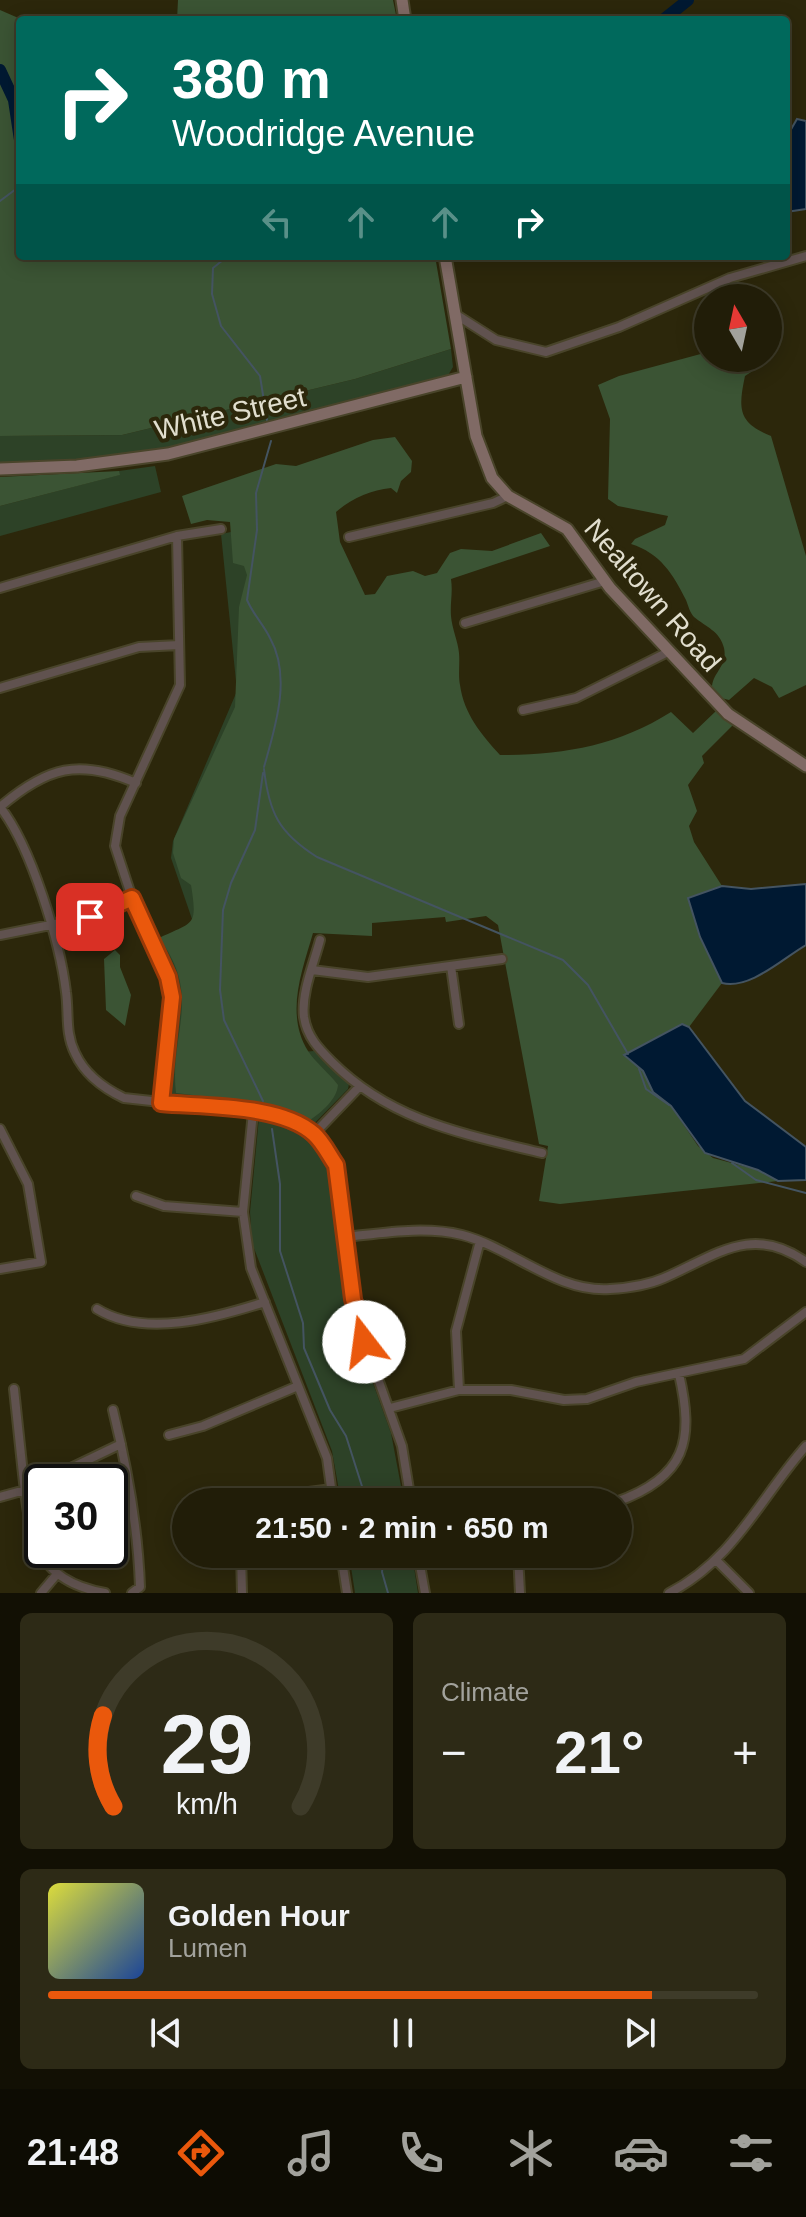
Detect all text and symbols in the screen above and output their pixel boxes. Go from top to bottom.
text: 380 m [172,47,331,110]
icon: right [40,48,144,152]
text: Woodridge Avenue [172,113,475,154]
icon: left [255,200,299,244]
icon: ahead [339,200,383,244]
icon: ahead [423,200,467,244]
icon: right [507,200,551,244]
north arrow [694,284,782,372]
map controls [694,284,782,372]
street label: White Street [152,381,309,446]
street label: Nealtown Road [578,513,727,678]
pin [56,883,124,951]
icon: arrive [68,895,112,939]
position arrow [322,1300,406,1384]
speed limit sign: 30 [24,1464,128,1568]
text: 21:50 · 2 min · 650 m [255,1511,549,1544]
text: Climate [441,1677,529,1707]
text: 29 [160,1698,253,1791]
text: 21° [554,1719,645,1786]
text: − [441,1728,467,1777]
text: + [732,1728,758,1777]
text: km/h [176,1788,237,1820]
text: Golden Hour [168,1899,350,1932]
text: Lumen [168,1933,248,1963]
icon: previous [144,2011,188,2055]
icon: pause [381,2011,425,2055]
icon: next [618,2011,662,2055]
icon: directions [173,2125,229,2181]
icon: music [283,2125,339,2181]
icon: phone [393,2125,449,2181]
icon: climate [503,2125,559,2181]
icon: car [613,2125,669,2181]
icon: filters [723,2125,779,2181]
text: 21:48 [27,2132,119,2173]

